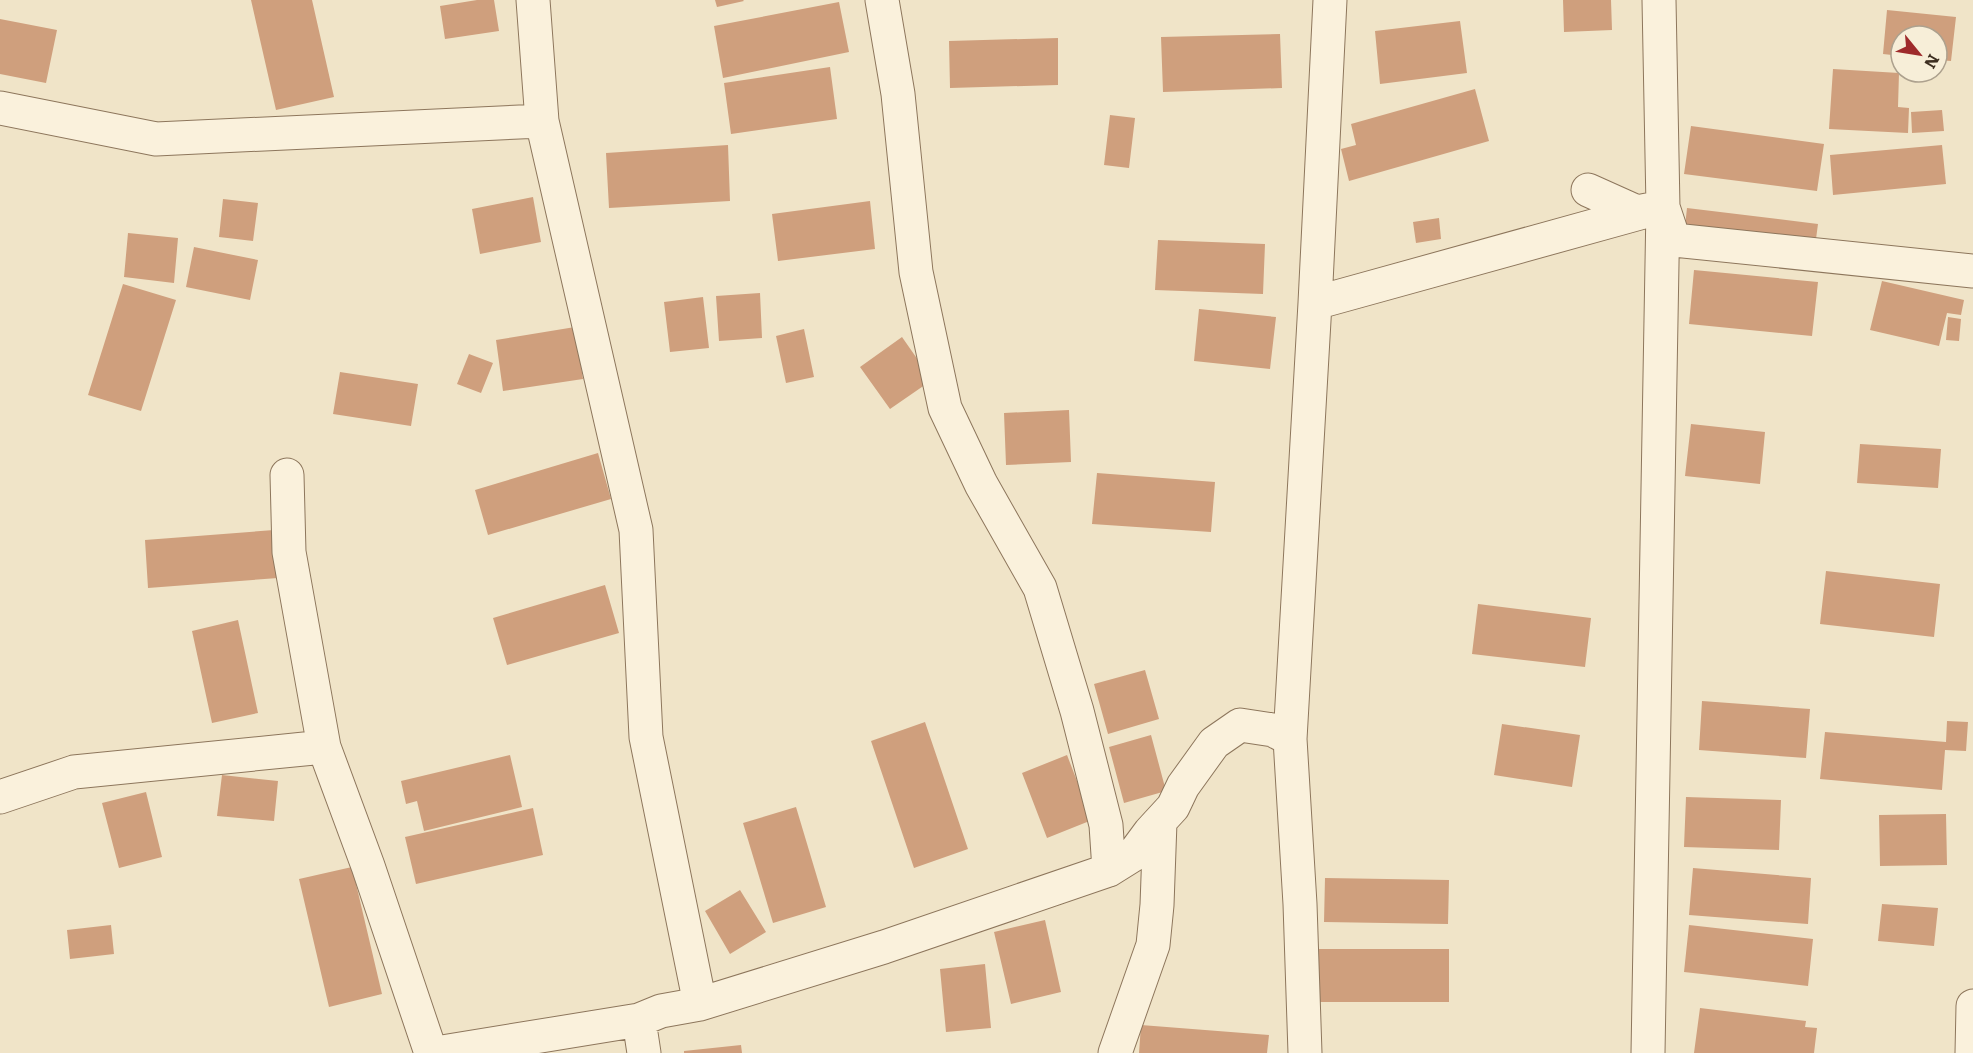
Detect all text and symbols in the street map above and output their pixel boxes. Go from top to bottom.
north arrow [1889,24,1949,84]
text: N [1919,50,1947,74]

